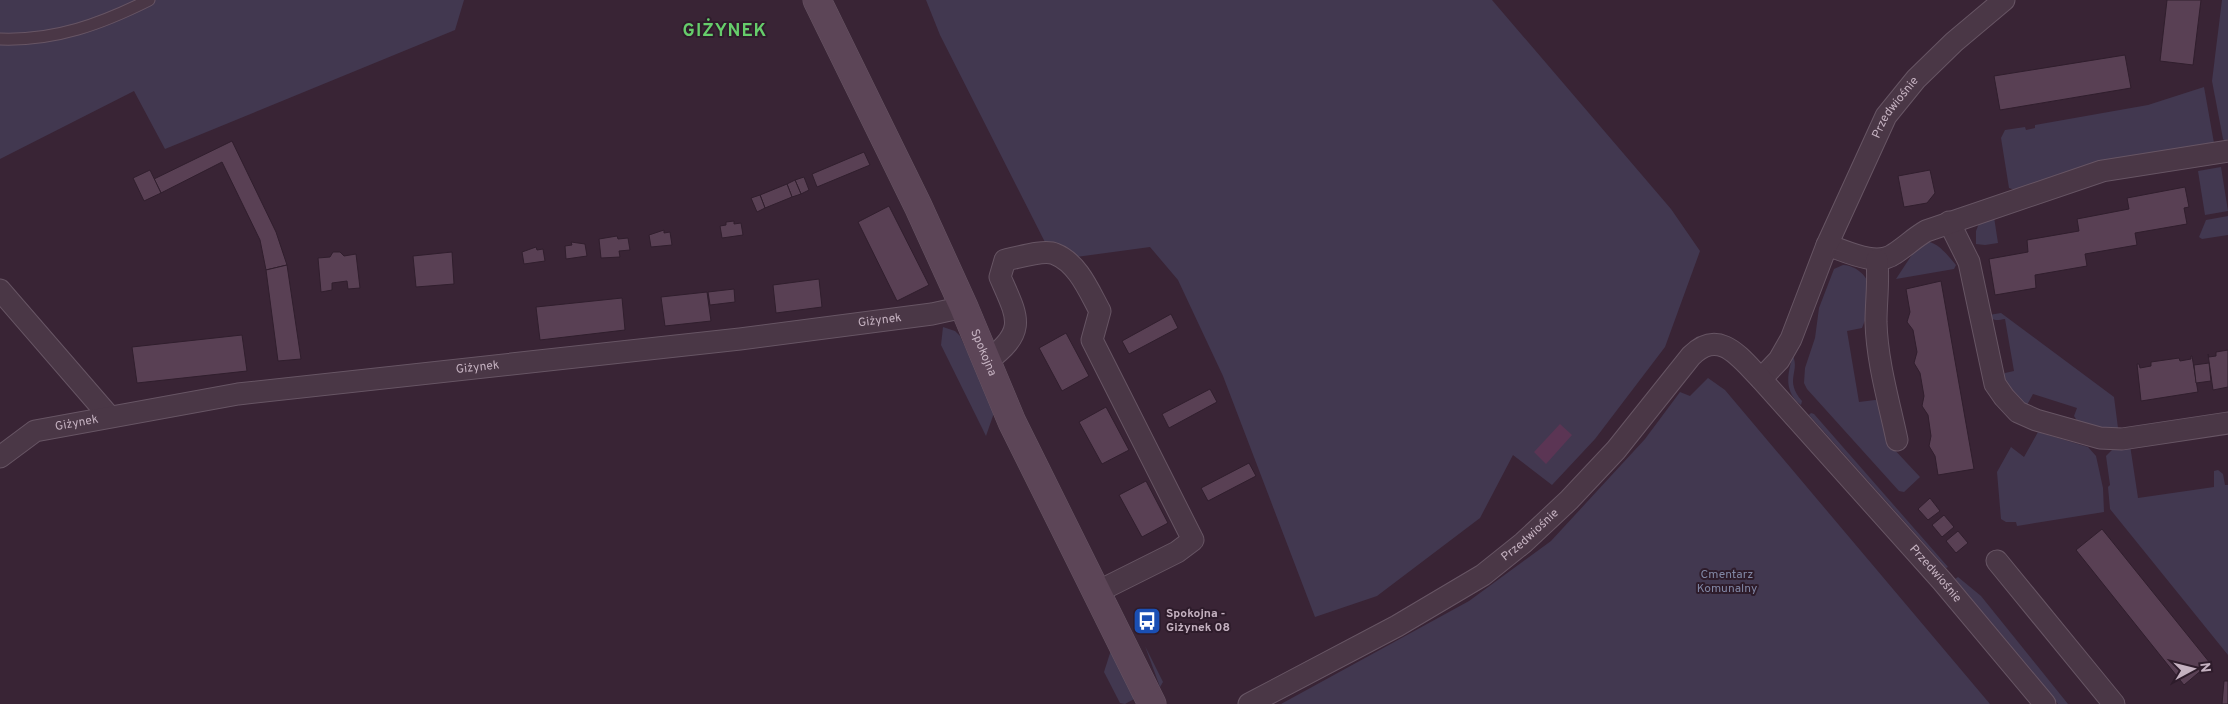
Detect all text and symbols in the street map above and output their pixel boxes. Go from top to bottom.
district label: GIŻYNEK [683,18,767,43]
street label: Przedwiośnie [1869,74,1922,141]
street label: Giżynek [857,310,903,332]
street label: Spokojna [966,327,1000,379]
street label: Giżynek [455,357,500,378]
street label: Giżynek [54,412,100,435]
street label: Przedwiośnie [1498,505,1562,565]
street label: Przedwiośnie [1905,542,1965,606]
park label: Cmentarz Komunalny [1697,567,1757,597]
bus stop icon: Spokojna - Giżynek 08 [1132,606,1162,636]
place label: Spokojna - Giżynek 08 [1166,606,1230,636]
north arrow [2168,644,2218,694]
text: N [2195,662,2213,674]

